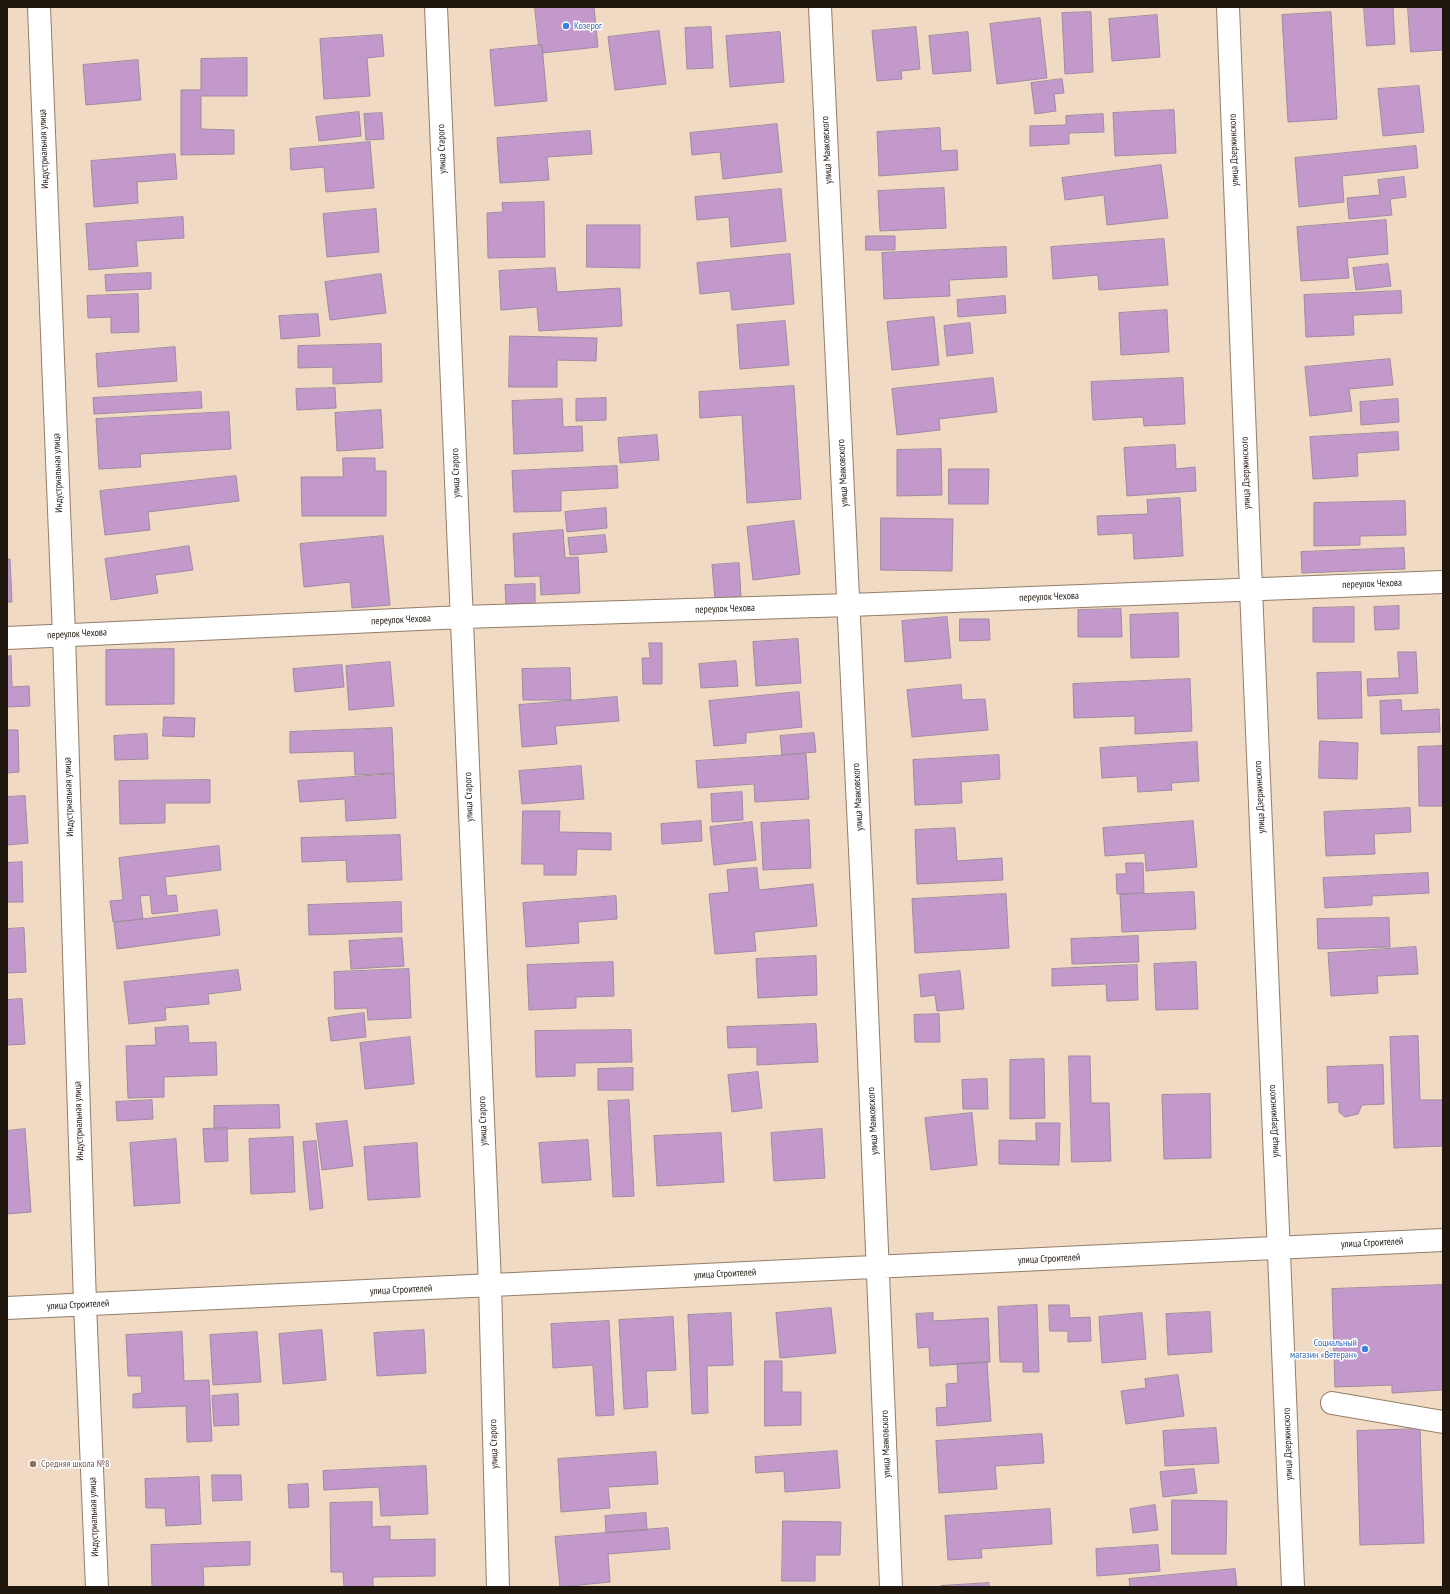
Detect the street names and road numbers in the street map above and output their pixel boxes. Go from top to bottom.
street label: Индустриальная улица [37,109,51,189]
street label: улица Дзержинского [1227,113,1241,187]
street label: улица Маяковского [819,116,835,184]
street label: улица Старого [435,124,449,174]
street label: Индустриальная улица [51,433,65,513]
street label: улица Дзержинского [1239,436,1253,510]
street label: улица Маяковского [835,439,851,507]
street label: улица Старого [449,448,463,498]
street label: переулок Чехова [1342,577,1402,591]
street label: переулок Чехова [1019,590,1079,604]
street label: переулок Чехова [695,602,755,616]
street label: переулок Чехова [371,612,431,628]
street label: переулок Чехова [47,626,107,642]
street label: Индустриальная улица [62,757,76,837]
street label: улица Дзержинского [1252,760,1268,834]
street label: улица Маяковского [850,763,866,831]
street label: улица Старого [462,772,476,822]
street label: Индустриальная улица [72,1081,86,1161]
street label: улица Дзержинского [1266,1084,1282,1158]
street label: улица Маяковского [865,1087,881,1155]
street label: улица Старого [476,1096,490,1146]
street label: улица Строителей [1340,1235,1404,1251]
street label: улица Строителей [1017,1251,1081,1267]
street label: улица Строителей [693,1266,757,1282]
street label: улица Строителей [369,1282,433,1298]
street label: улица Строителей [46,1297,110,1313]
street label: улица Дзержинского [1281,1407,1295,1481]
street label: улица Маяковского [879,1410,893,1478]
street label: улица Старого [487,1419,501,1469]
street label: Индустриальная улица [87,1477,101,1557]

